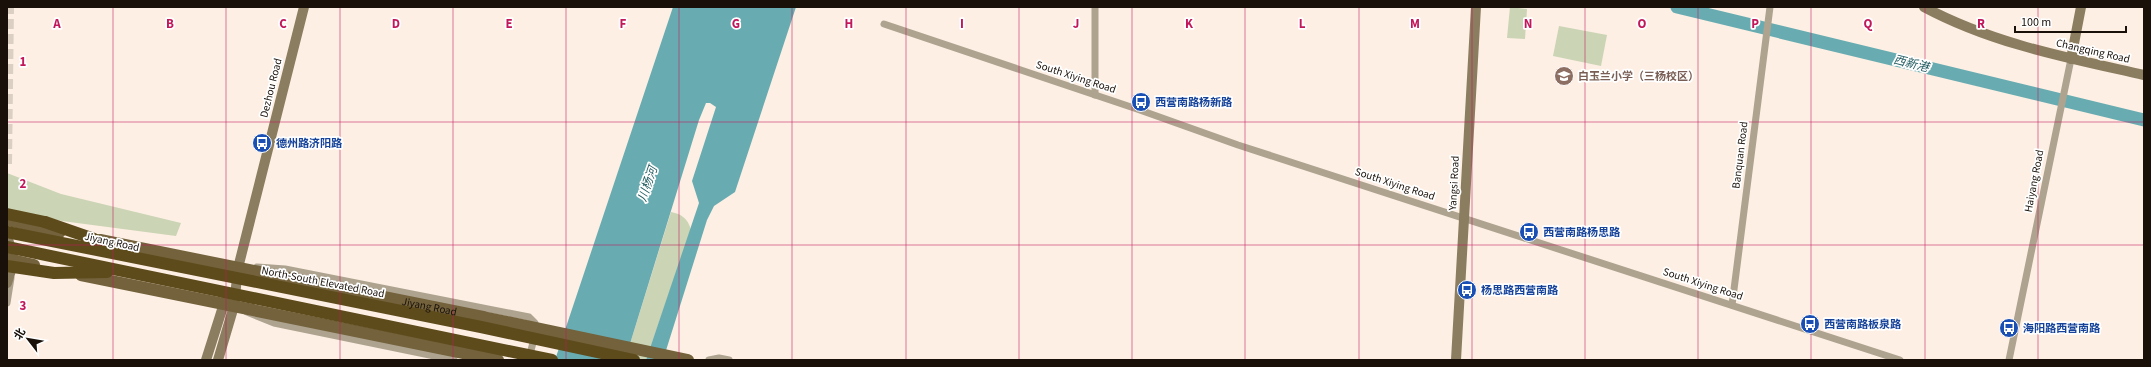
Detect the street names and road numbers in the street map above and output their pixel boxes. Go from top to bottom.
street label: Changqing Road [2055,35,2131,67]
street label: Dezhou Road [256,57,286,119]
street label: South Xiying Road [1034,57,1118,97]
street label: Banquan Road [1728,121,1752,189]
street label: Haiyang Road [2021,149,2047,213]
street label: Yangsi Road [1445,155,1463,212]
street label: South Xiying Road [1353,164,1437,204]
street label: Jiyang Road [83,229,141,255]
street label: North-South Elevated Road [260,263,386,301]
street label: South Xiying Road [1661,264,1745,304]
street label: Jiyang Road [401,293,458,319]

